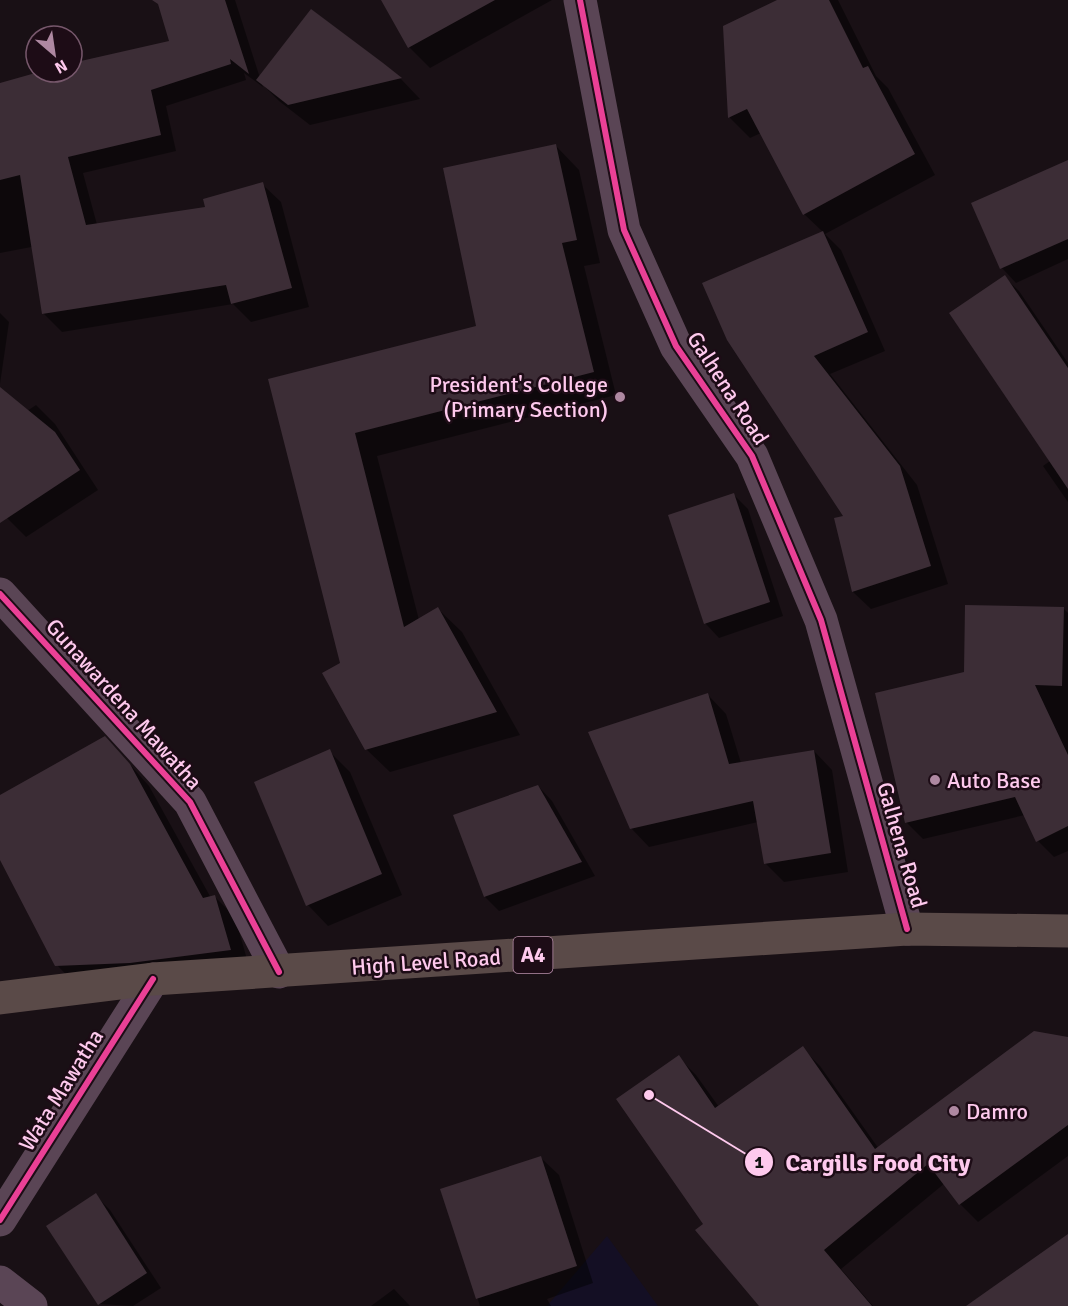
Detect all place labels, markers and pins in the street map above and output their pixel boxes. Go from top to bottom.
place label: President's College (Primary Section) [430,371,608,423]
marker: President's College (Primary Section) [613,390,627,404]
place label: Auto Base [947,767,1041,794]
marker: Auto Base [928,773,942,787]
place label: Damro [966,1098,1028,1125]
marker: Damro [947,1104,961,1118]
callout: Cargills Food City [744,1141,983,1183]

